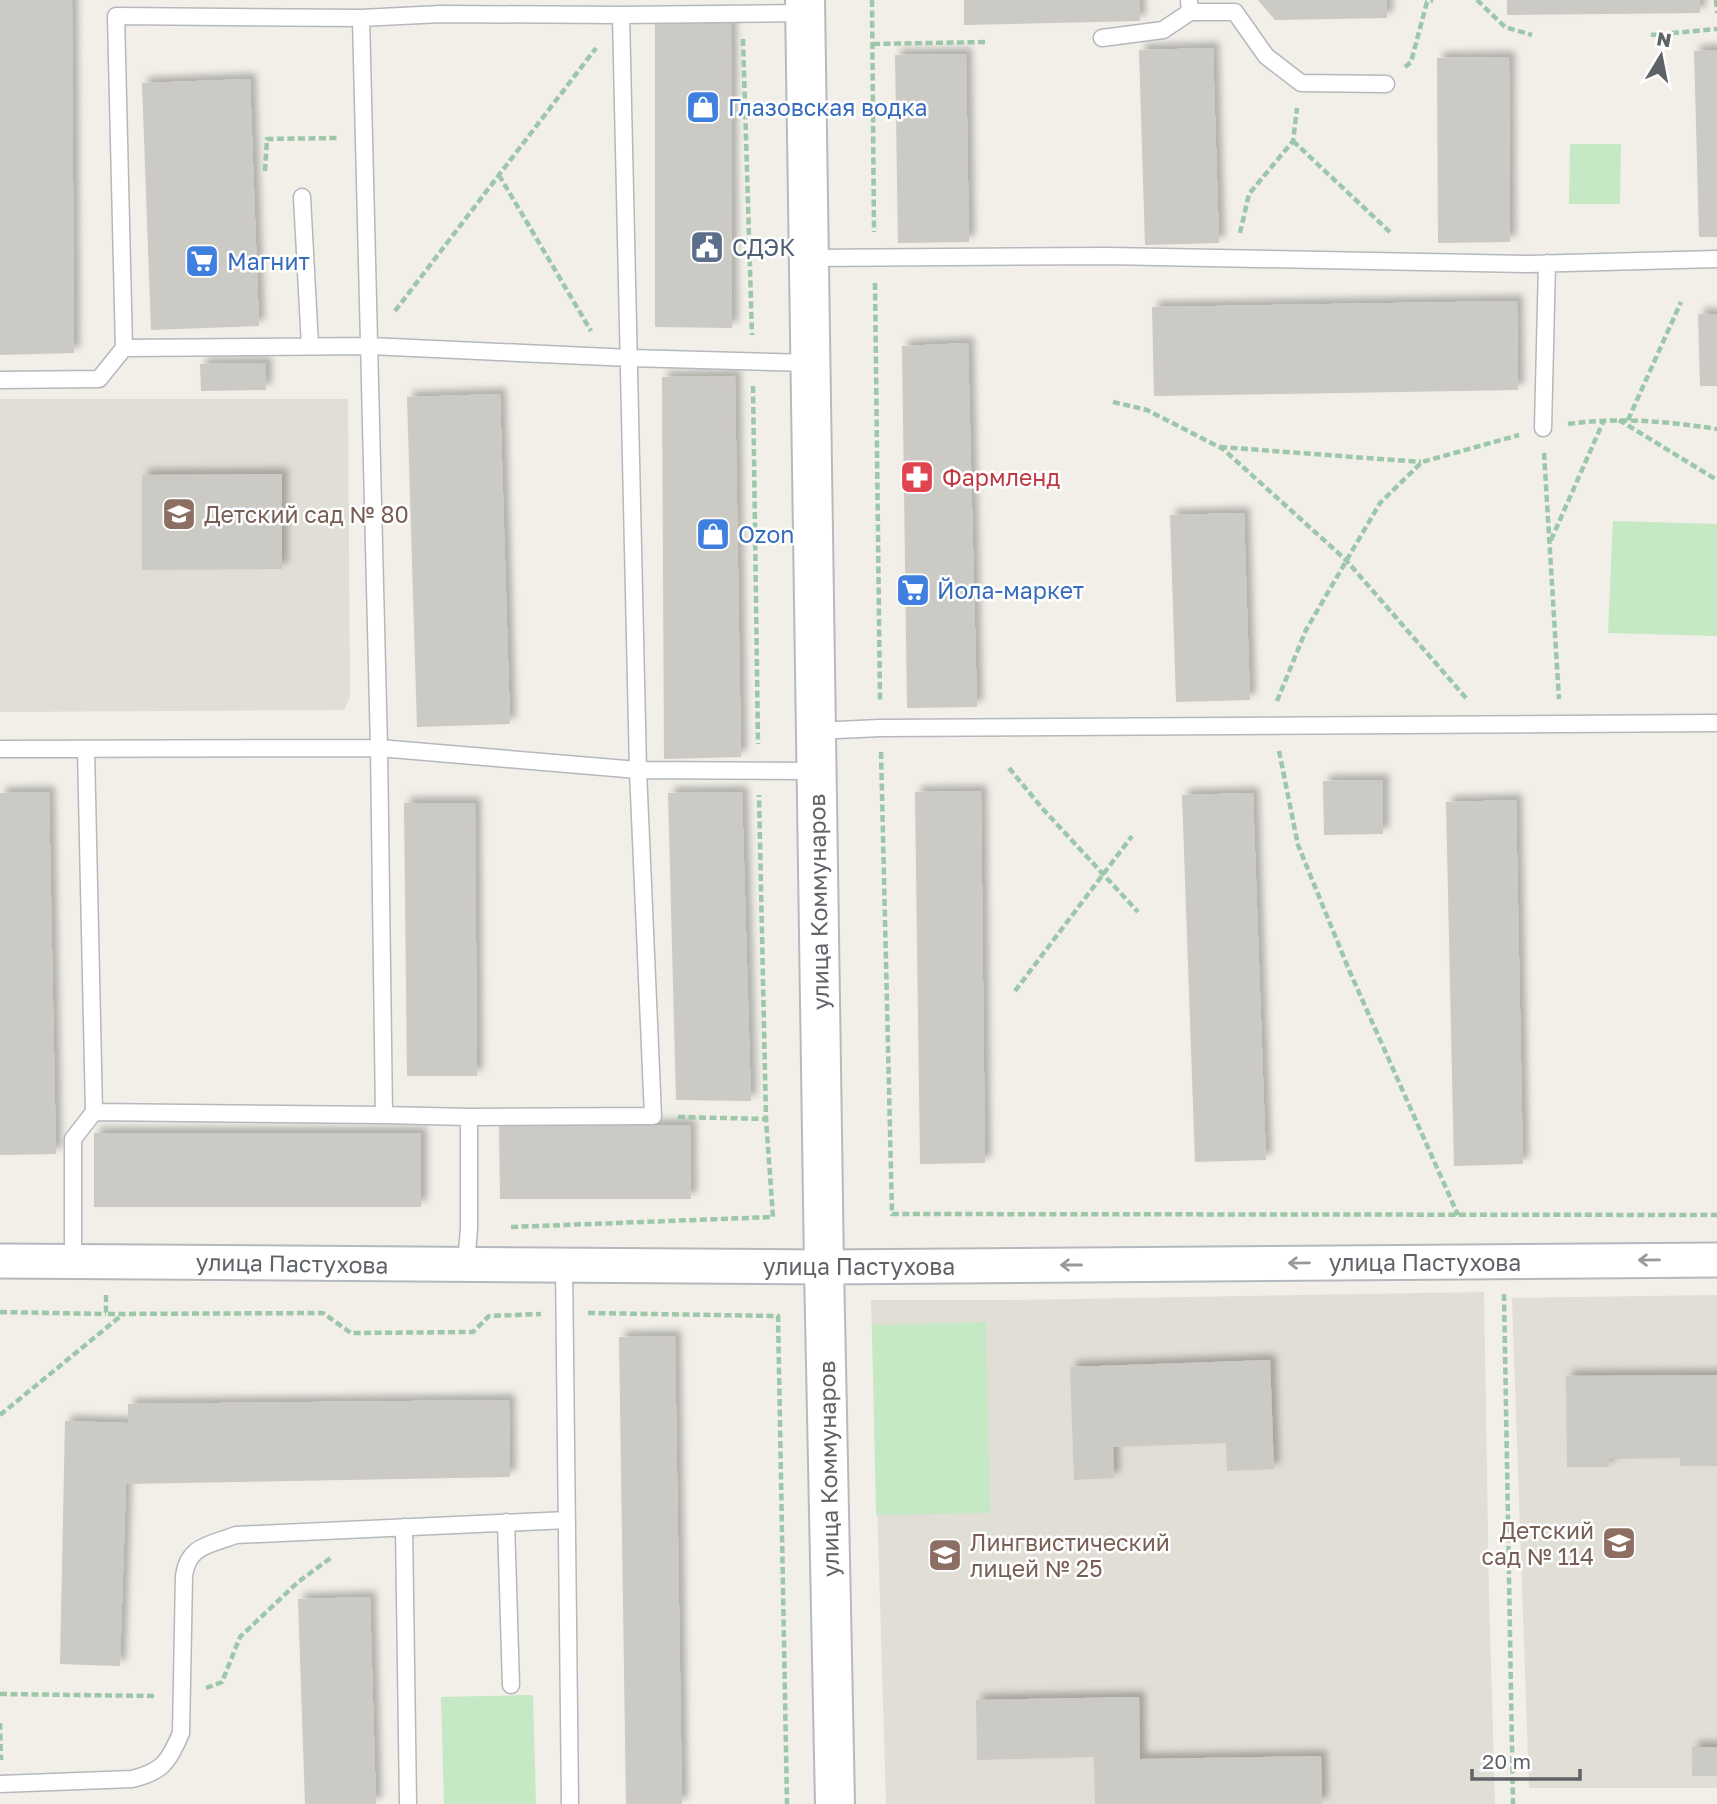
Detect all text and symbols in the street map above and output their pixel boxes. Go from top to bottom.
north arrow [1626,21,1696,91]
text: N [1655,26,1673,51]
shop icon: Глазовская водка [684,88,722,126]
place label: Глазовская водка [728,93,928,121]
public building icon: СДЭК [688,228,726,266]
place label: СДЭК [732,233,795,261]
supermarket icon: Магнит [183,242,221,280]
place label: Магнит [227,247,310,275]
pharmacy icon: Фармленд [898,458,936,496]
place label: Фармленд [942,463,1060,491]
school or university icon: Детский сад № 80 [160,495,198,533]
place label: Детский сад № 80 [204,500,409,528]
shop icon: Ozon [694,515,732,553]
place label: Ozon [738,520,794,548]
supermarket icon: Йола-маркет [894,571,932,609]
place label: Йола-маркет [937,576,1084,604]
street label: улица Коммунаров [802,793,834,1011]
street label: улица Пастухова [195,1247,389,1279]
street label: улица Пастухова [1329,1248,1521,1276]
street label: улица Пастухова [763,1252,955,1280]
one-way arrow [1638,1253,1661,1267]
one-way arrow [1288,1256,1311,1270]
one-way arrow [1060,1258,1083,1272]
street label: улица Коммунаров [812,1360,844,1578]
place label: Детский сад № 114 [1482,1516,1594,1570]
school or university icon: Детский сад № 114 [1600,1524,1638,1562]
place label: Лингвистический лицей № 25 [970,1528,1170,1582]
school or university icon: Лингвистический лицей № 25 [926,1536,964,1574]
scale bar [1472,1738,1580,1782]
text: 20 m [1482,1748,1531,1774]

